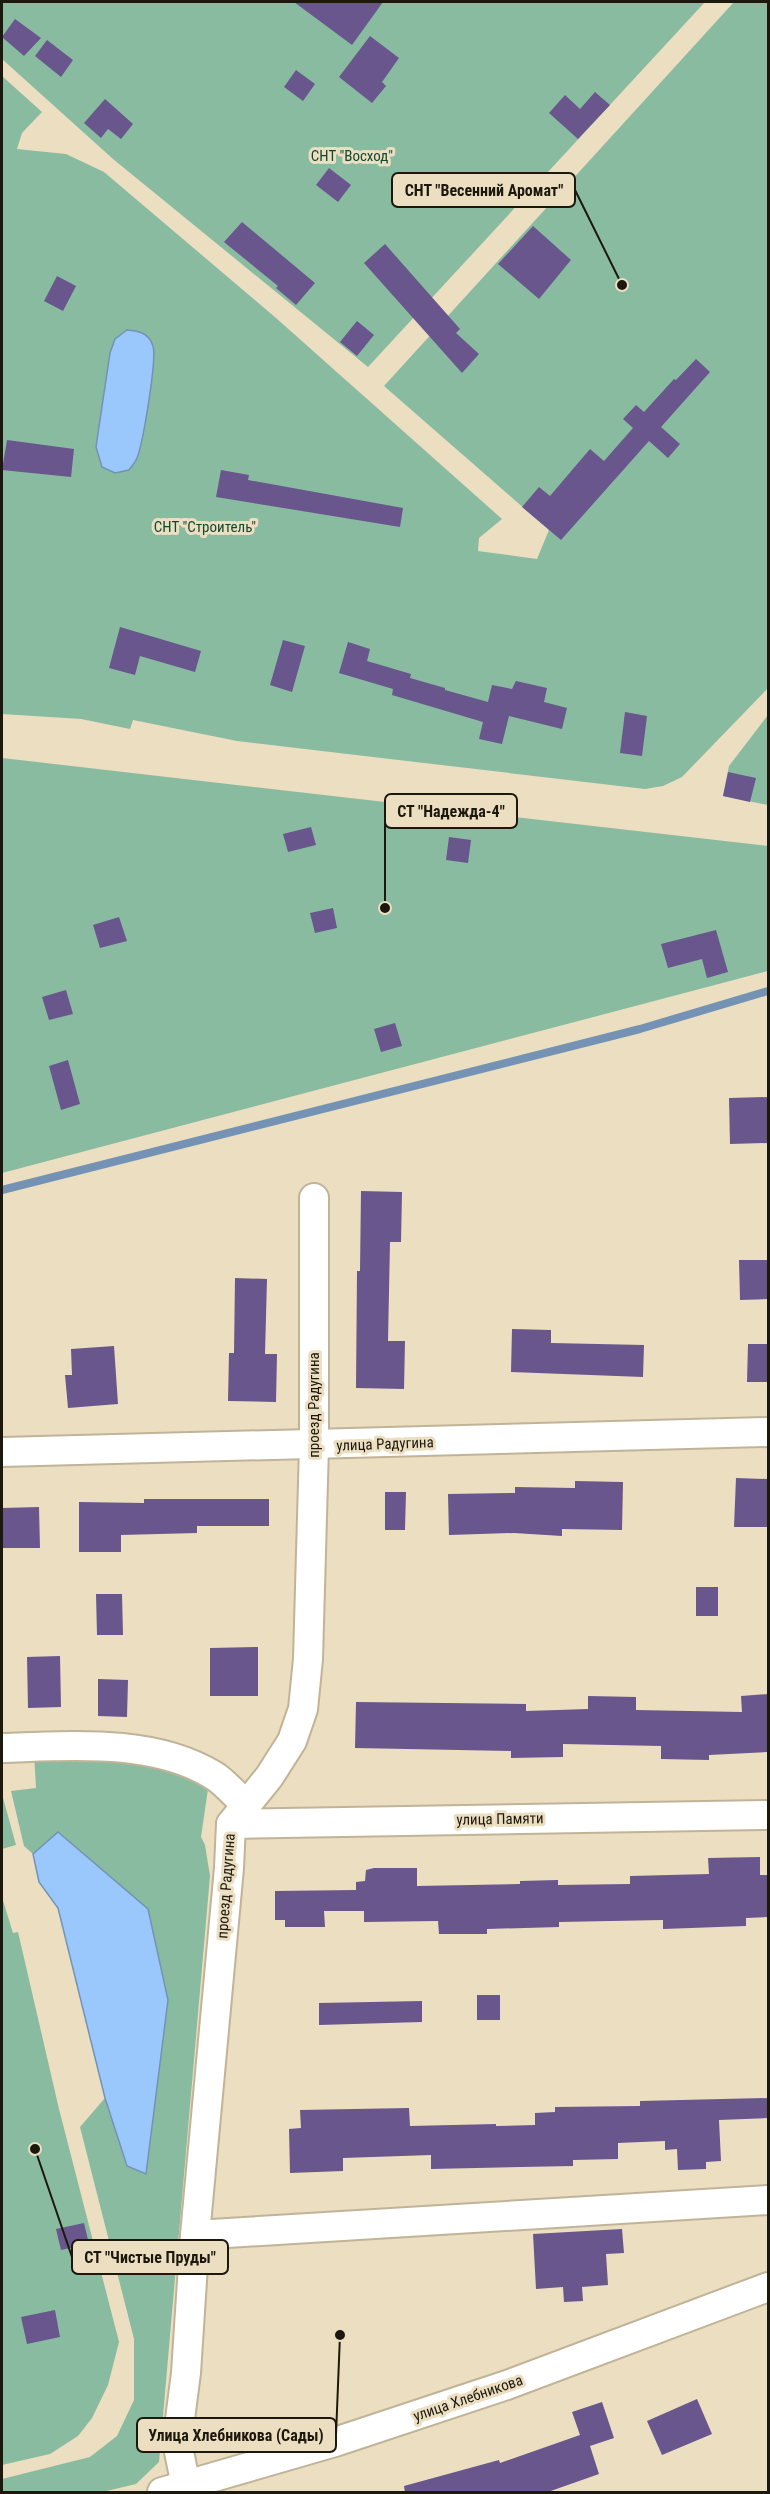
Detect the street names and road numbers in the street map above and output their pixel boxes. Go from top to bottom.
street label: проезд Радугина [305,1352,323,1458]
street label: улица Радугина [336,1433,434,1455]
street label: улица Памяти [456,1809,544,1829]
street label: проезд Радугина [213,1833,239,1939]
street label: улица Хлебникова [411,2371,525,2425]

